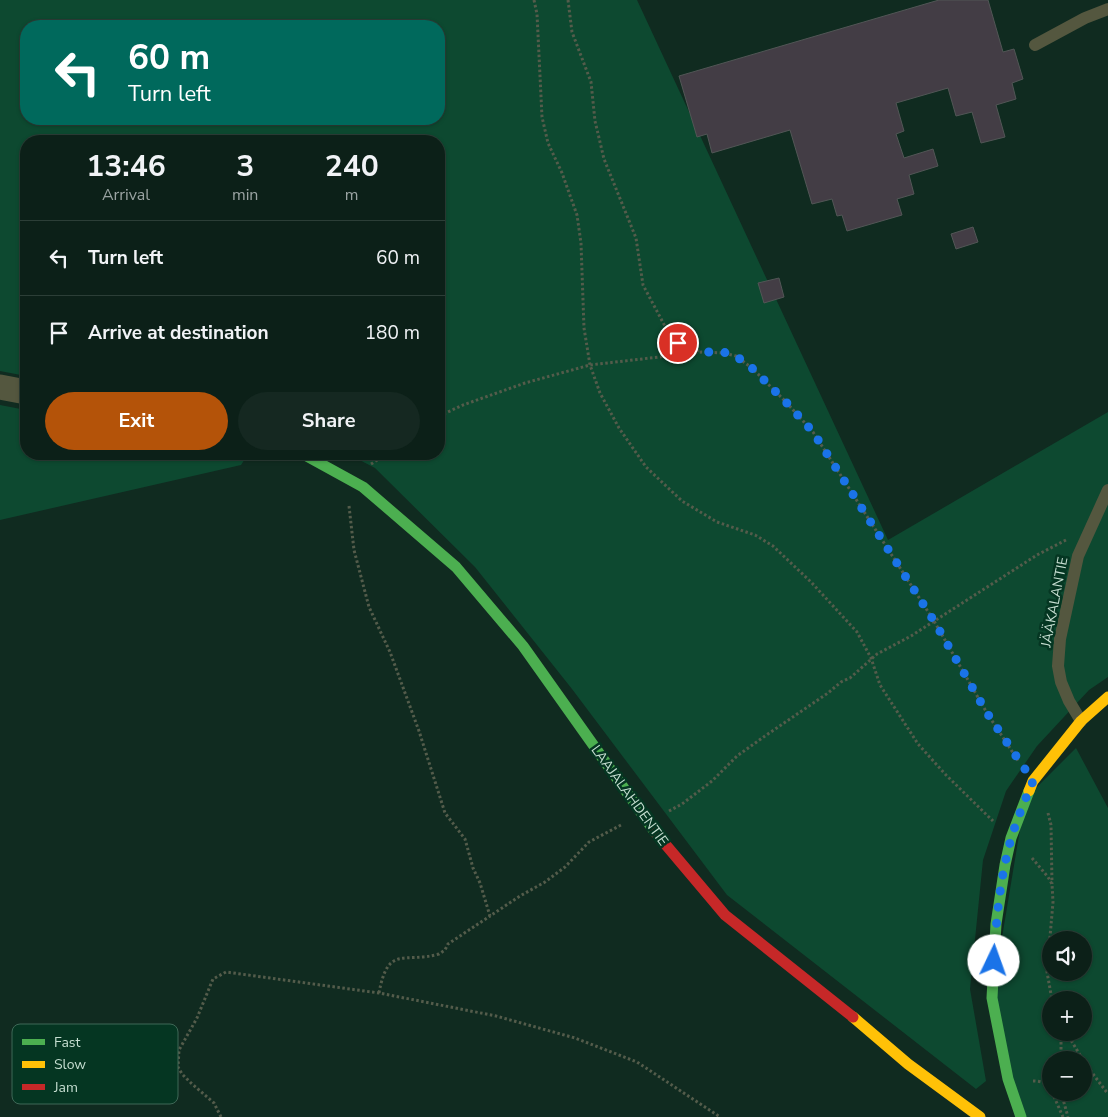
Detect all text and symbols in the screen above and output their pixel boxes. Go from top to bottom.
text: 60 m [128,34,210,81]
icon: left [45,40,110,105]
text: Turn left [128,79,211,109]
text: 13:46 [86,146,166,187]
text: 3 [236,146,254,187]
text: 240 [325,146,379,187]
text: Arrival [102,184,150,206]
text: min [232,184,258,206]
text: m [345,184,359,206]
icon: left [45,244,73,272]
text: Turn left [88,245,163,271]
text: 60 m [376,245,420,271]
icon: arrive [45,319,73,347]
text: Arrive at destination [88,320,269,346]
text: 180 m [365,320,420,346]
pin [657,322,699,364]
icon: arrive [664,329,692,357]
button: Exit [45,392,228,450]
button: Share [238,392,420,450]
street label: JÄÄKALANTIE [1036,555,1073,650]
street label: LAAJALAHDENTIE [587,741,673,849]
map controls [1042,931,1092,1101]
button: sound [1042,931,1092,981]
position arrow [967,934,1019,986]
button: + [1042,991,1092,1041]
legend [12,1024,178,1104]
text: Fast [54,1033,80,1052]
button: − [1042,1051,1092,1101]
text: Slow [54,1055,86,1074]
text: Jam [53,1078,78,1097]

